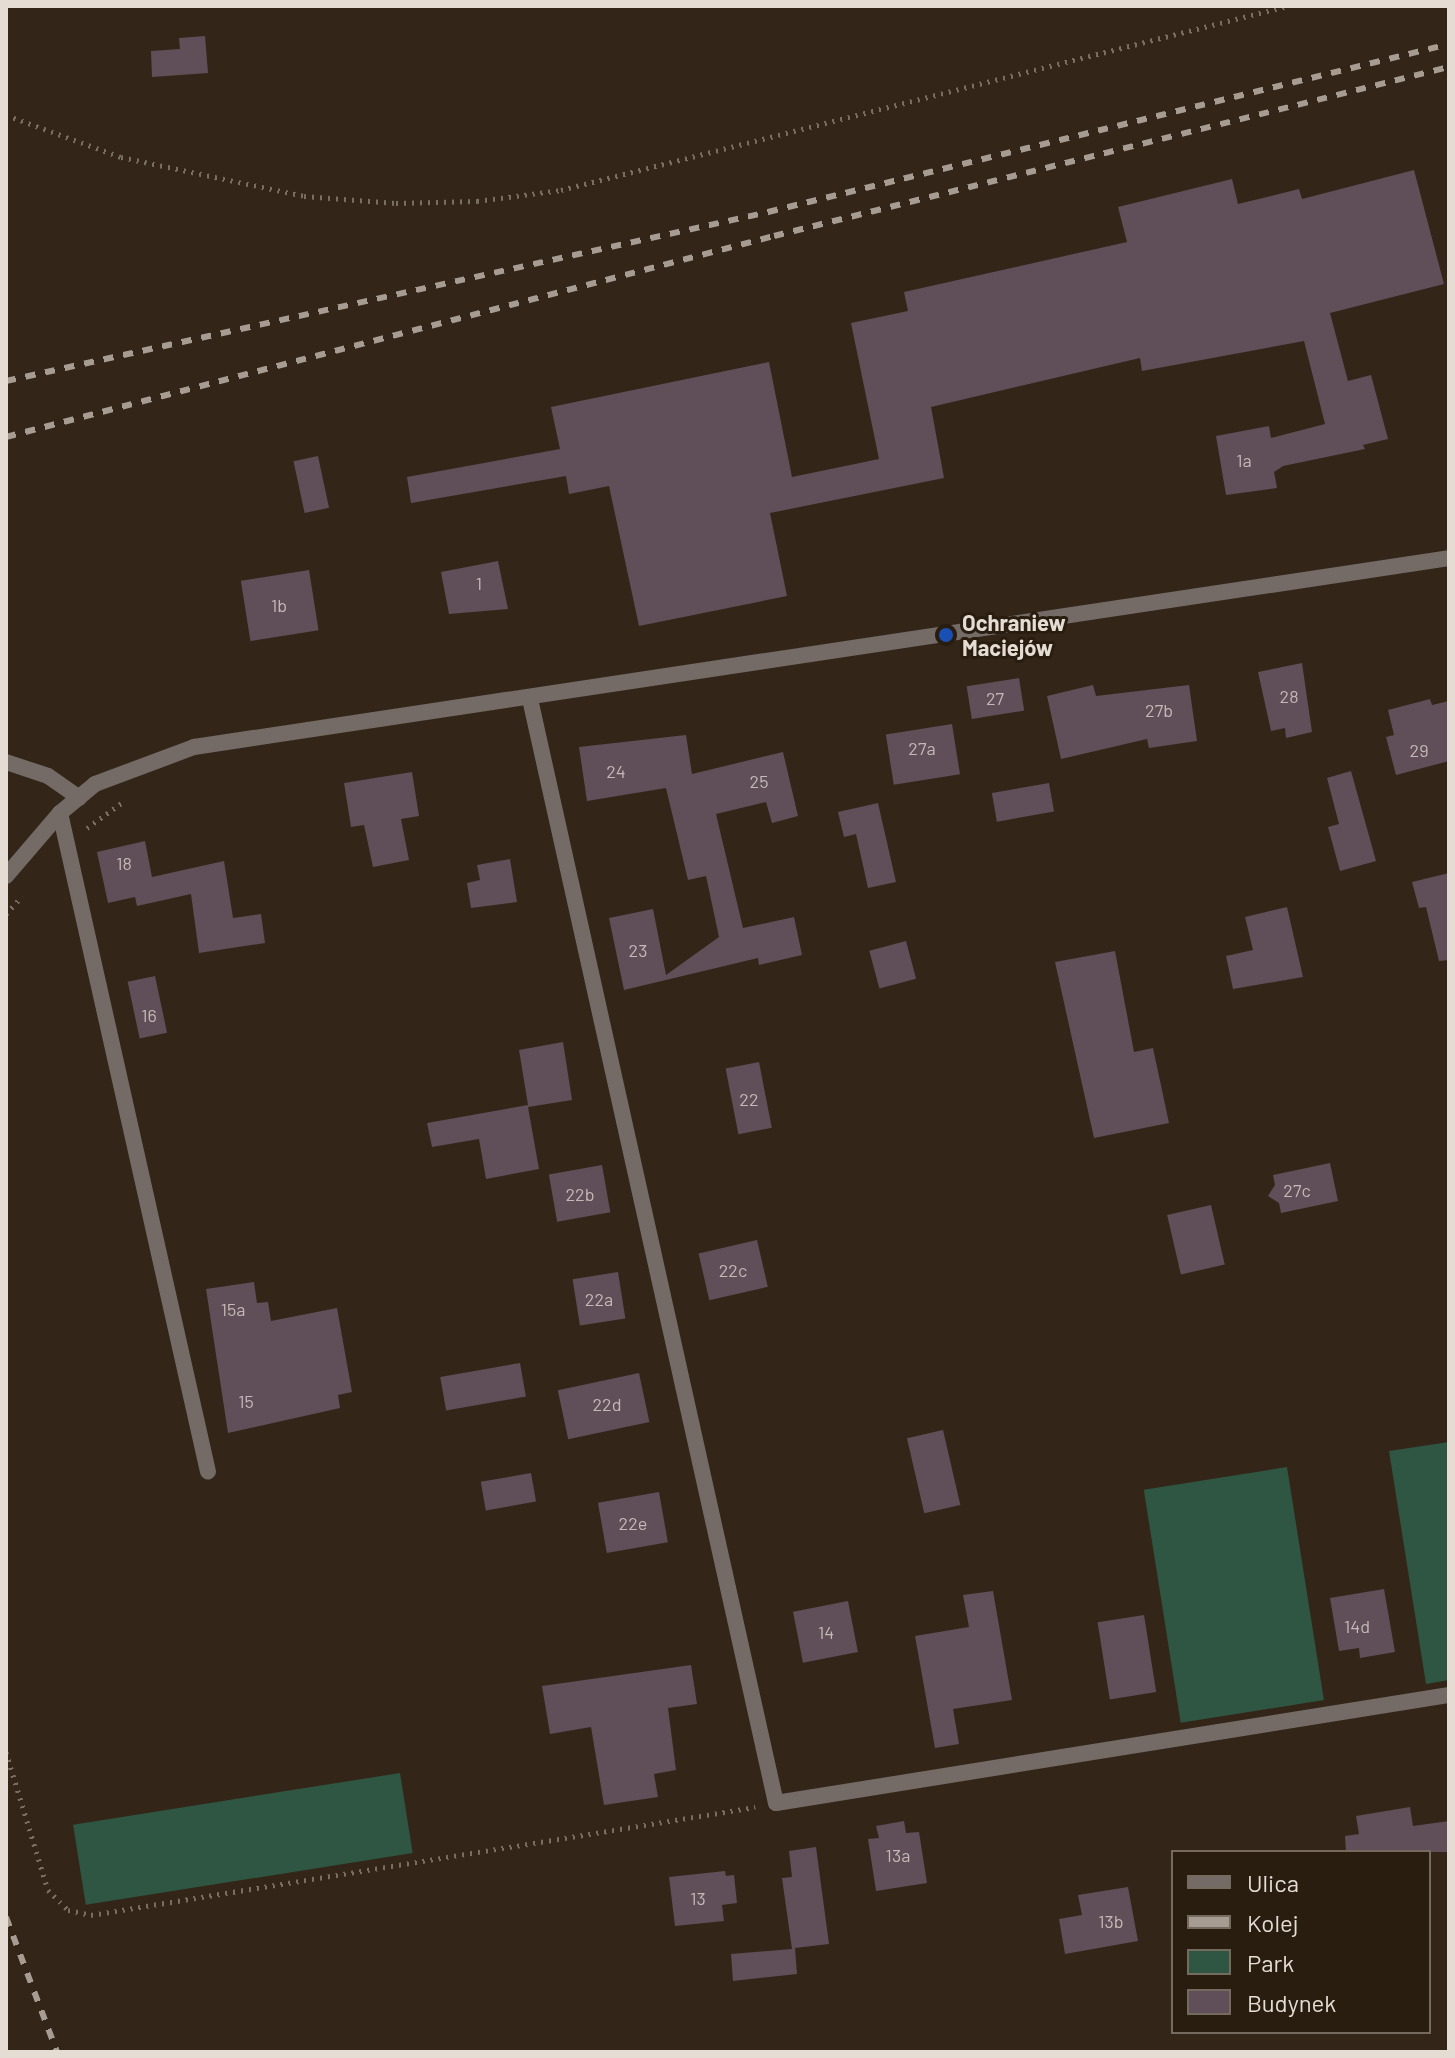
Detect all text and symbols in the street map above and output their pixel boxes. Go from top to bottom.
house number: 1a [1236,449,1252,471]
house number: 1 [476,572,482,594]
house number: 1b [271,594,287,616]
place label: Ochraniew Maciejów [962,609,1066,660]
marker: Ochraniew Maciejów [937,626,955,644]
house number: 28 [1279,685,1299,707]
house number: 27 [986,687,1004,709]
house number: 27b [1145,699,1173,721]
house number: 27a [908,737,936,759]
house number: 29 [1409,739,1429,761]
house number: 24 [606,760,626,782]
house number: 25 [750,770,768,792]
house number: 18 [116,852,132,874]
house number: 23 [629,939,647,961]
house number: 16 [141,1004,157,1026]
house number: 22 [739,1088,759,1110]
house number: 27c [1283,1179,1311,1201]
house number: 22b [565,1183,595,1205]
house number: 22c [719,1259,747,1281]
house number: 22a [585,1288,613,1310]
house number: 15a [221,1298,245,1320]
house number: 15 [238,1390,254,1412]
house number: 22d [592,1393,622,1415]
house number: 22e [619,1512,647,1534]
house number: 14d [1344,1615,1370,1637]
house number: 14 [818,1621,834,1643]
house number: 13a [886,1844,910,1866]
legend [1171,1850,1431,2034]
text: Ulica [1247,1868,1299,1897]
house number: 13 [690,1887,706,1909]
text: Kolej [1247,1908,1299,1937]
house number: 13b [1098,1910,1124,1932]
text: Park [1247,1948,1294,1977]
text: Budynek [1247,1988,1336,2017]

